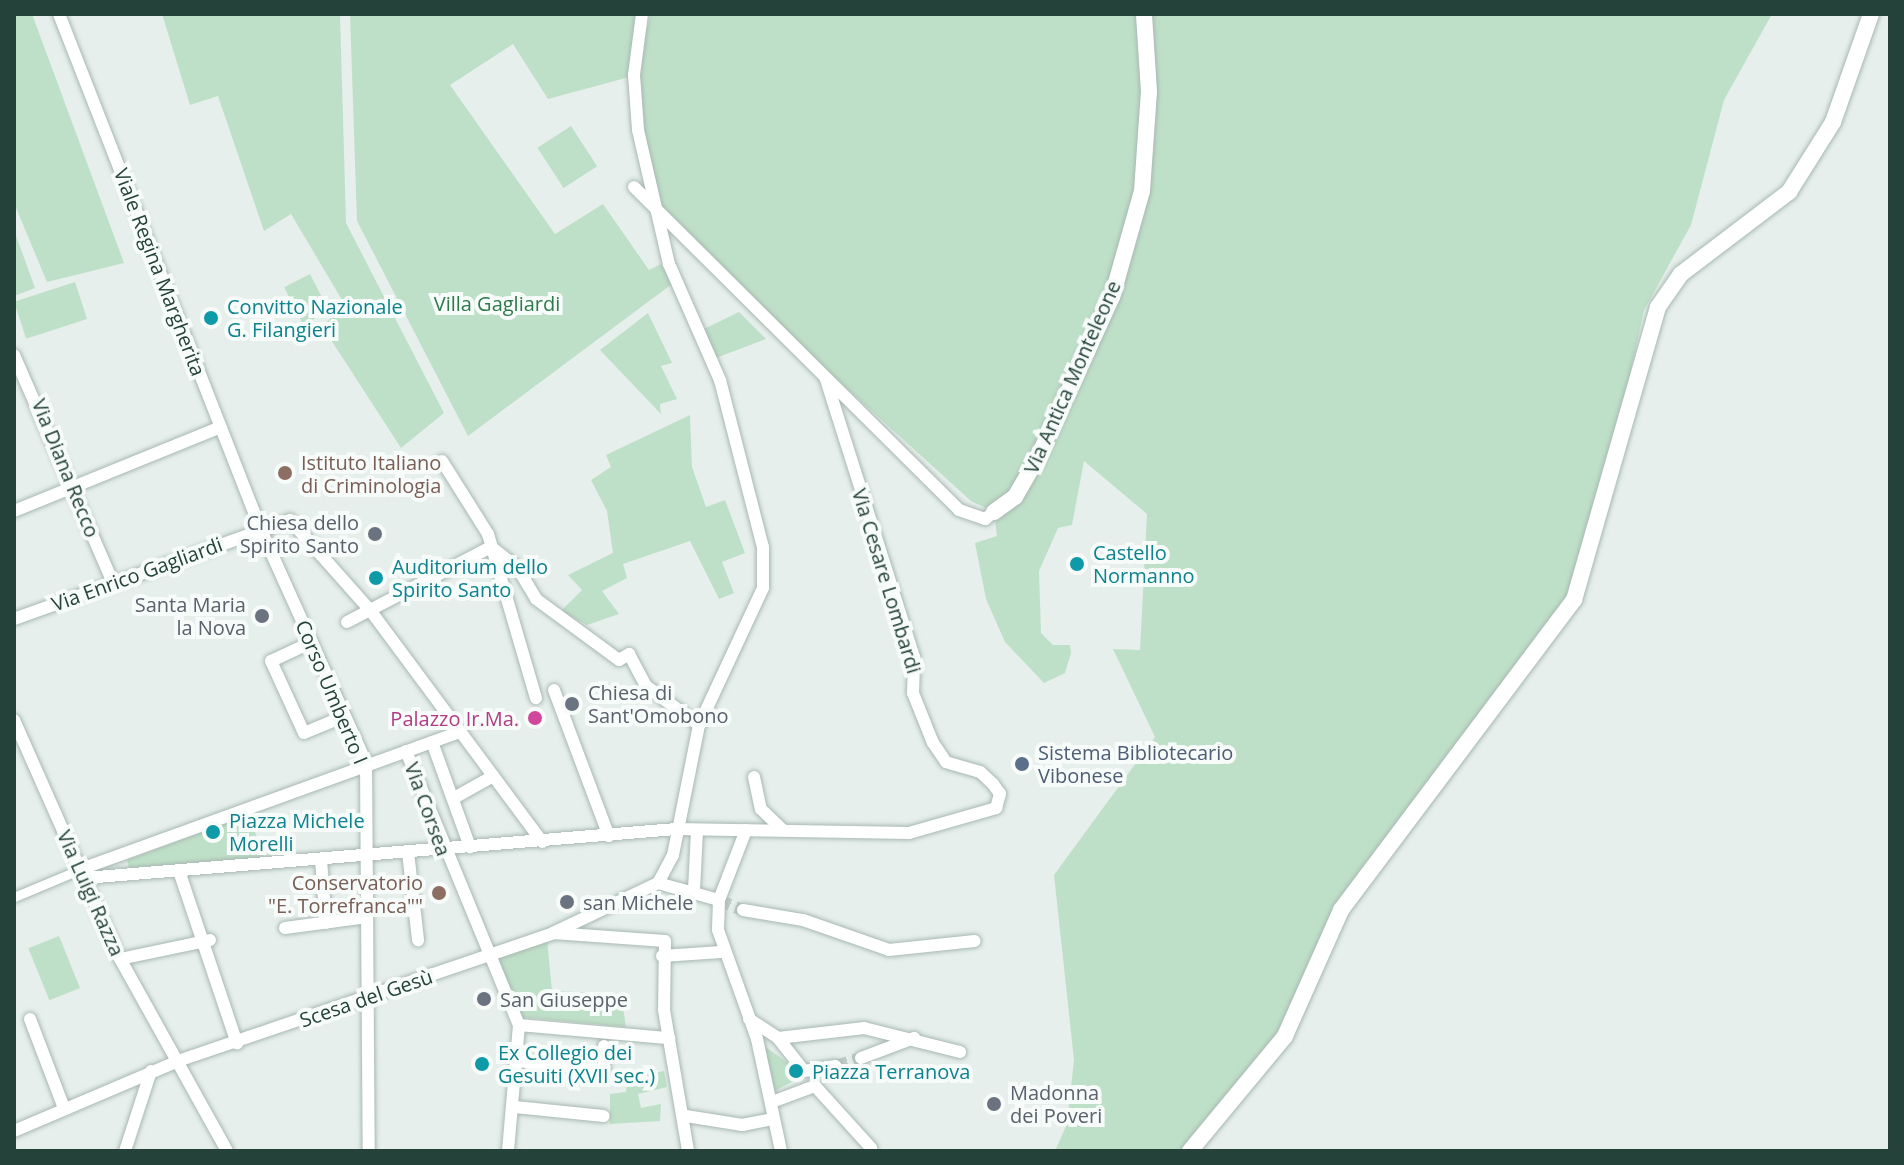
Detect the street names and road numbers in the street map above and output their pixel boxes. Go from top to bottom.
street label: Viale Regina Margherita [109,165,211,379]
street label: Via Antica Monteleone [1019,277,1125,477]
street label: Via Diana Recco [27,395,105,541]
street label: Via Cesare Lombardi [847,486,927,676]
street label: Via Enrico Gagliardi [48,532,226,616]
street label: Corso Umberto I [291,616,373,768]
street label: Via Corsea [400,759,456,859]
street label: Via Luigi Razza [52,826,130,960]
street label: Scesa del Gesù [296,964,436,1032]

